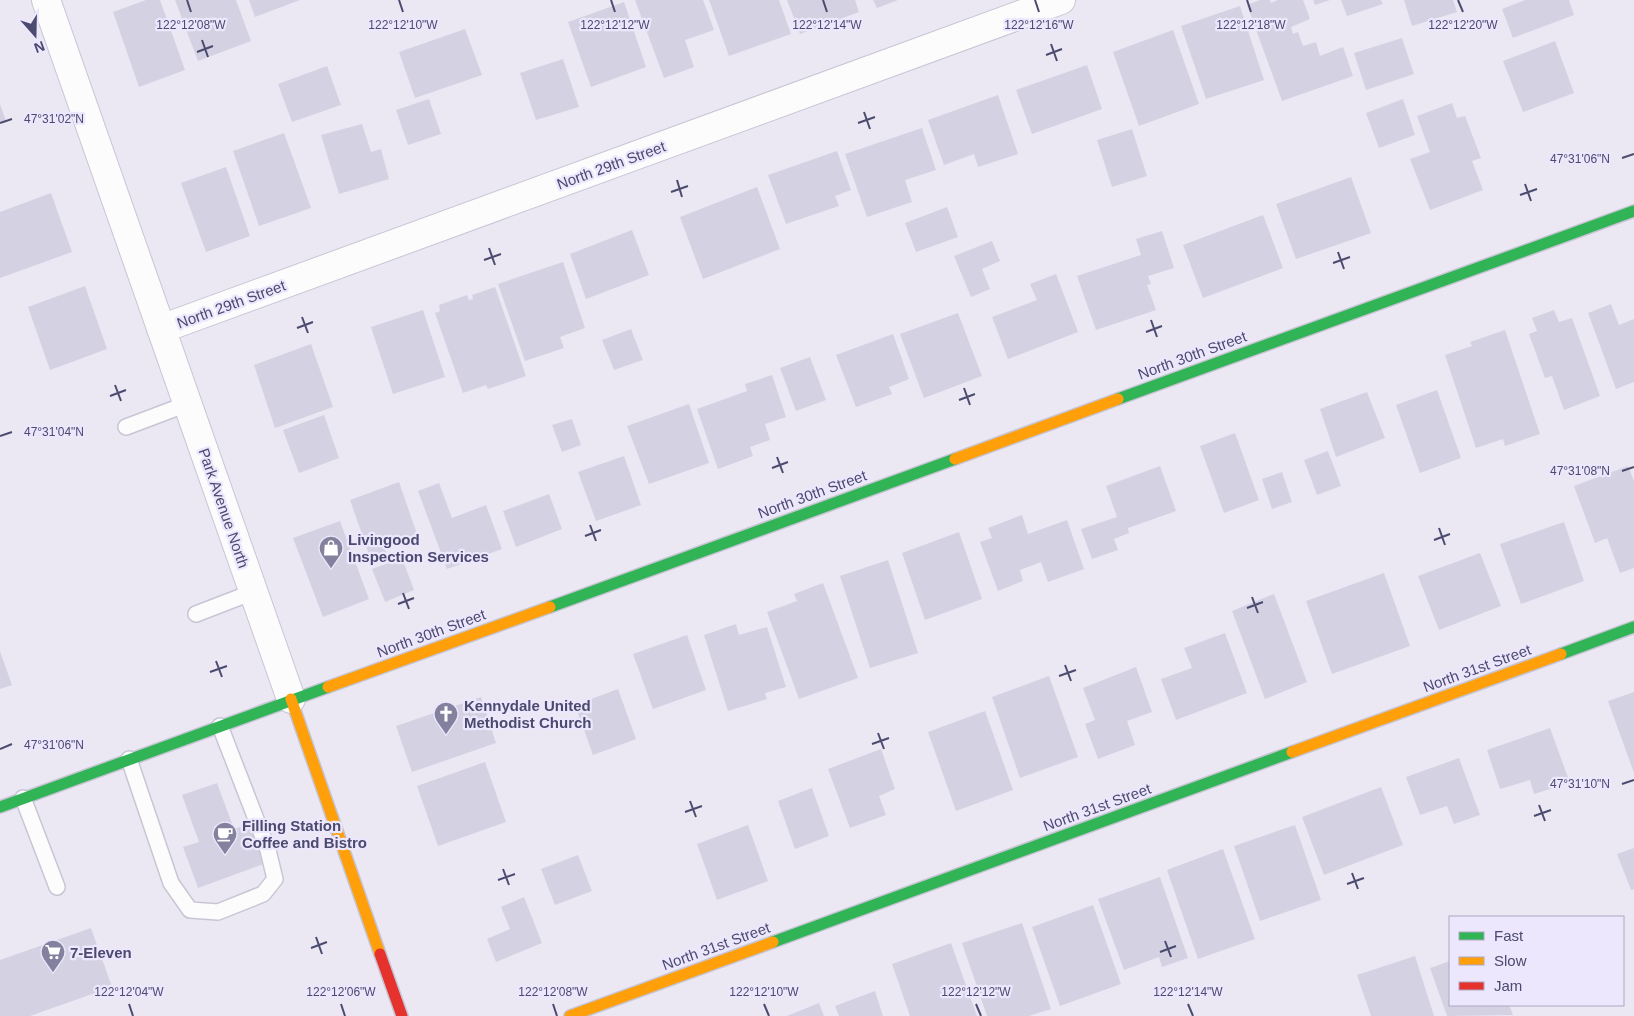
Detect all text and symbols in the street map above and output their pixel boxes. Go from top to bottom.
north arrow [10,10,60,60]
text: 122°12'08"W [156,18,226,32]
text: 122°12'10"W [368,18,438,32]
text: 122°12'12"W [580,18,650,32]
text: 122°12'14"W [792,18,862,32]
text: 122°12'16"W [1004,18,1074,32]
text: 122°12'18"W [1216,18,1286,32]
text: 122°12'20"W [1428,18,1498,32]
text: N [32,38,47,56]
text: 47°31'02"N [24,112,84,126]
street label: North 29th Street [554,137,668,193]
text: 47°31'06"N [1550,152,1610,166]
street label: North 29th Street [174,276,288,332]
street label: North 30th Street [1135,327,1249,383]
text: 47°31'04"N [24,425,84,439]
street label: Park Avenue North [196,446,252,570]
text: 47°31'08"N [1550,464,1610,478]
street label: North 30th Street [755,466,869,522]
place label: Livingood Inspection Services [348,531,489,565]
shop icon: Livingood Inspection Services [318,535,344,569]
street label: North 30th Street [374,605,488,661]
street label: North 31st Street [1421,640,1534,695]
place label: Kennydale United Methodist Church [464,697,592,731]
church icon: Kennydale United Methodist Church [433,701,459,735]
text: 47°31'06"N [24,738,84,752]
text: 47°31'10"N [1550,777,1610,791]
street label: North 31st Street [1041,779,1154,834]
place label: Filling Station Coffee and Bistro [242,817,367,851]
cafe icon: Filling Station Coffee and Bistro [212,821,238,855]
legend [1449,916,1624,1006]
street label: North 31st Street [660,918,773,973]
text: Fast [1494,927,1524,944]
supermarket icon: 7-Eleven [40,939,66,973]
place label: 7-Eleven [70,944,132,961]
text: Slow [1494,952,1527,969]
text: Jam [1494,977,1522,994]
text: 122°12'04"W [94,985,164,999]
text: 122°12'06"W [306,985,376,999]
text: 122°12'08"W [518,985,588,999]
text: 122°12'10"W [729,985,799,999]
text: 122°12'12"W [941,985,1011,999]
text: 122°12'14"W [1153,985,1223,999]

